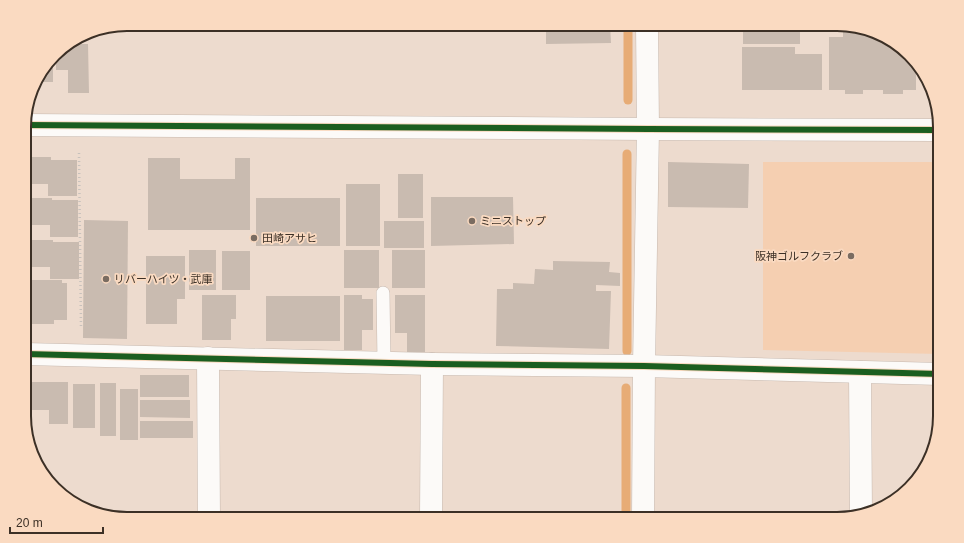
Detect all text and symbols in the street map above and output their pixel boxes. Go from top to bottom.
place label: ミニストップ [480,215,546,227]
marker: ミニストップ [467,216,477,226]
place label: 田崎アサヒ [262,232,317,244]
marker: 田崎アサヒ [249,233,259,243]
place label: 阪神ゴルフクラブ [755,250,843,262]
marker: 阪神ゴルフクラブ [846,251,856,261]
place label: リバーハイツ・武庫 [114,273,213,285]
marker: リバーハイツ・武庫 [101,274,111,284]
scale bar [10,509,103,535]
text: 20 m [16,516,43,530]

